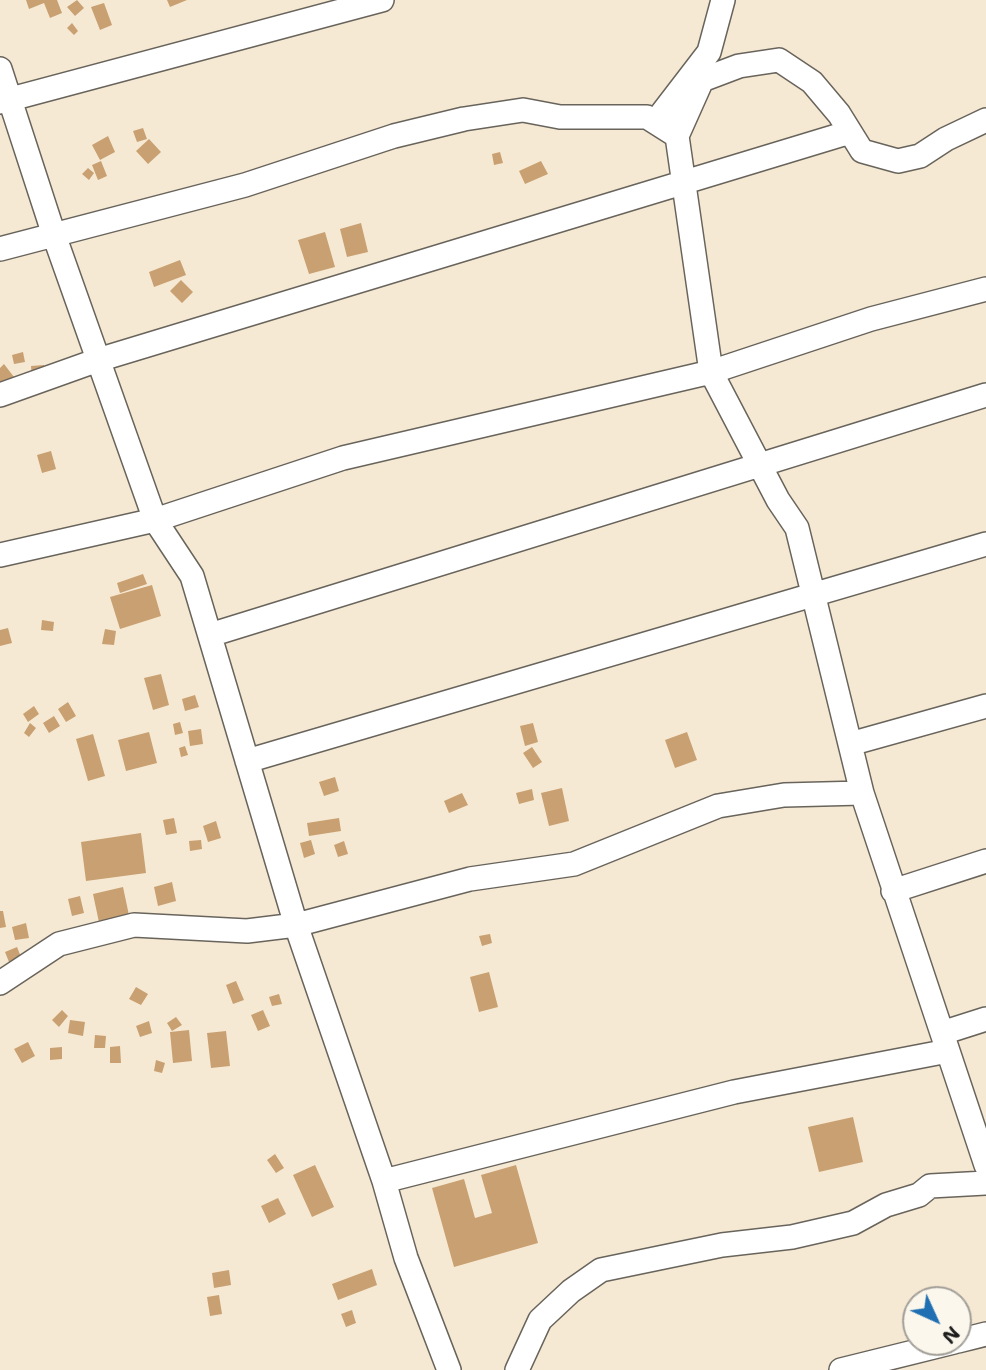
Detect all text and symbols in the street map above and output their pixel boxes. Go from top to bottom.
north arrow [902,1286,972,1356]
text: N [937,1321,965,1349]

